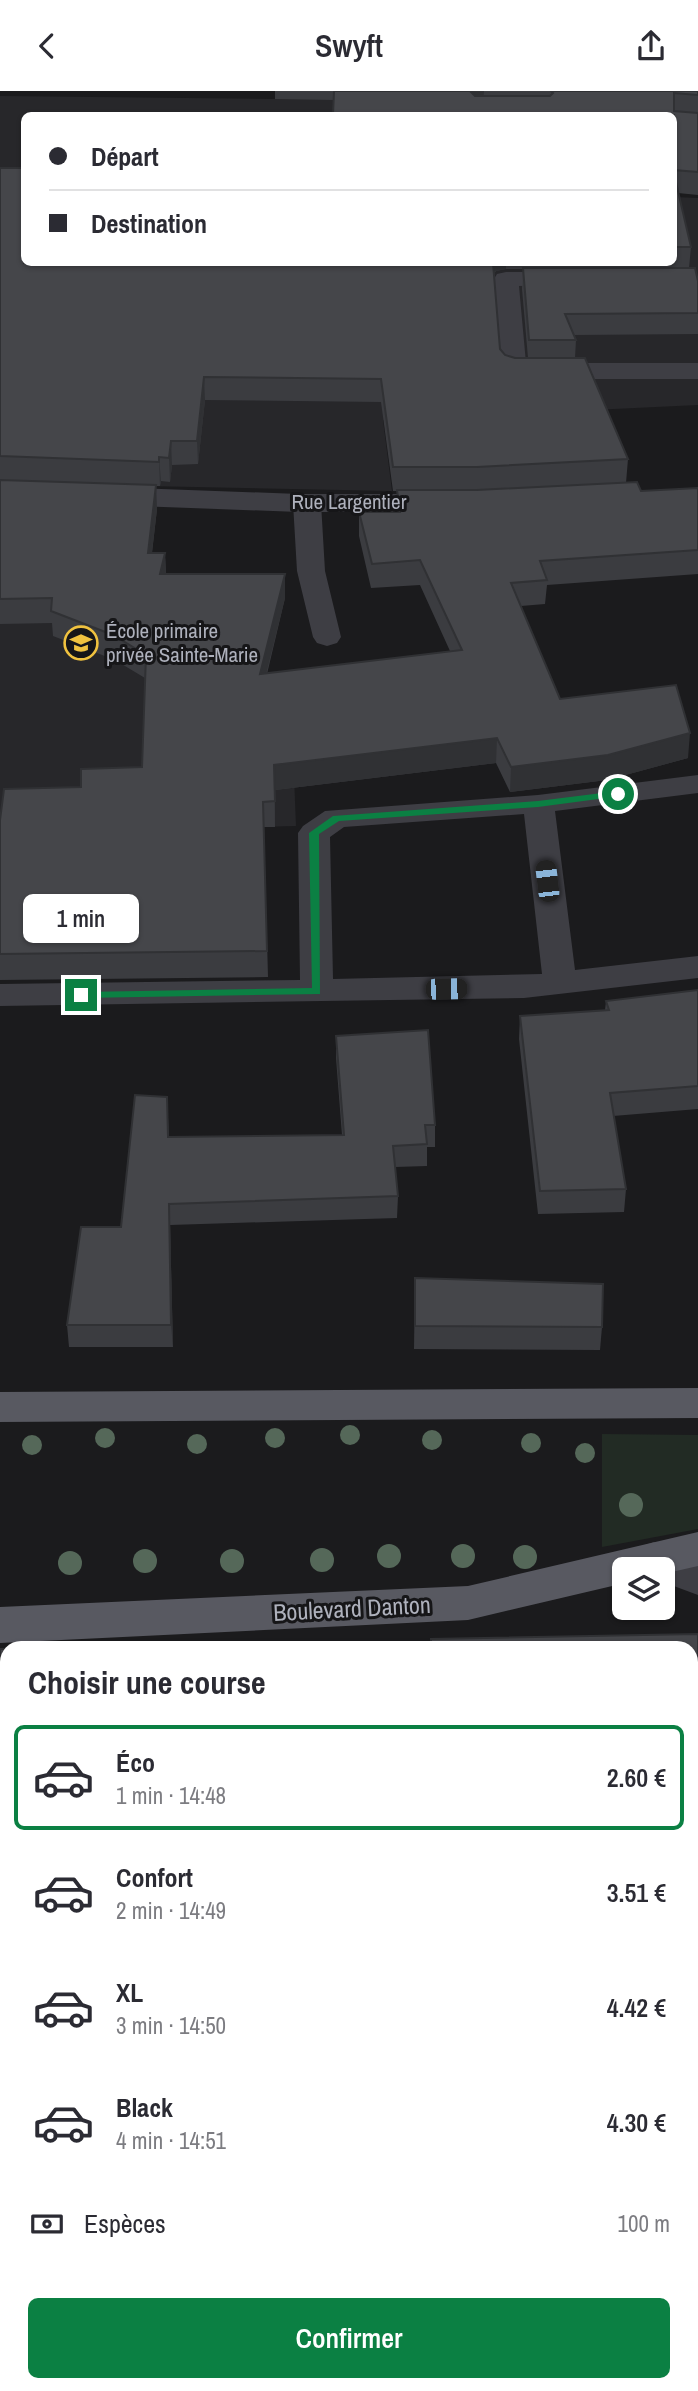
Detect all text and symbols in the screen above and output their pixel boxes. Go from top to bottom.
text: Swyft [315,24,383,67]
icon: back [28,27,66,65]
icon: share [632,27,670,65]
text: Départ [91,139,159,174]
text: Destination [91,206,207,241]
street label: Rue Largentier [292,487,407,516]
place label: École primaire privée Sainte-Marie [106,616,258,669]
school or university icon: École primaire privée Sainte-Marie [62,624,100,662]
route start [602,778,634,810]
car [535,859,560,903]
callout: 1 min [23,893,139,943]
text: 1 min [57,903,105,934]
car [425,978,468,1000]
route end [65,979,97,1011]
map controls [612,1557,675,1620]
button: layers [612,1557,675,1620]
street label: Boulevard Danton [272,1588,431,1628]
text: Choisir une course [28,1661,266,1704]
text: Éco [116,1745,155,1780]
icon: car [32,1746,95,1809]
text: 2.60 € [607,1760,666,1795]
text: 1 min · 14:48 [116,1780,226,1811]
text: Confort [116,1860,193,1895]
icon: car [32,1861,95,1924]
text: 3.51 € [607,1875,666,1910]
text: 2 min · 14:49 [116,1895,226,1926]
text: XL [116,1975,143,2010]
icon: car [32,1976,95,2039]
text: 4.42 € [607,1990,666,2025]
text: 3 min · 14:50 [116,2010,226,2041]
text: Black [116,2090,173,2125]
icon: car [32,2091,95,2154]
text: 4.30 € [607,2105,666,2140]
text: 4 min · 14:51 [116,2125,226,2156]
icon: cash [28,2205,66,2243]
text: Espèces [84,2206,166,2241]
text: 100 m [618,2208,670,2239]
button: Confirmer [28,2298,670,2378]

